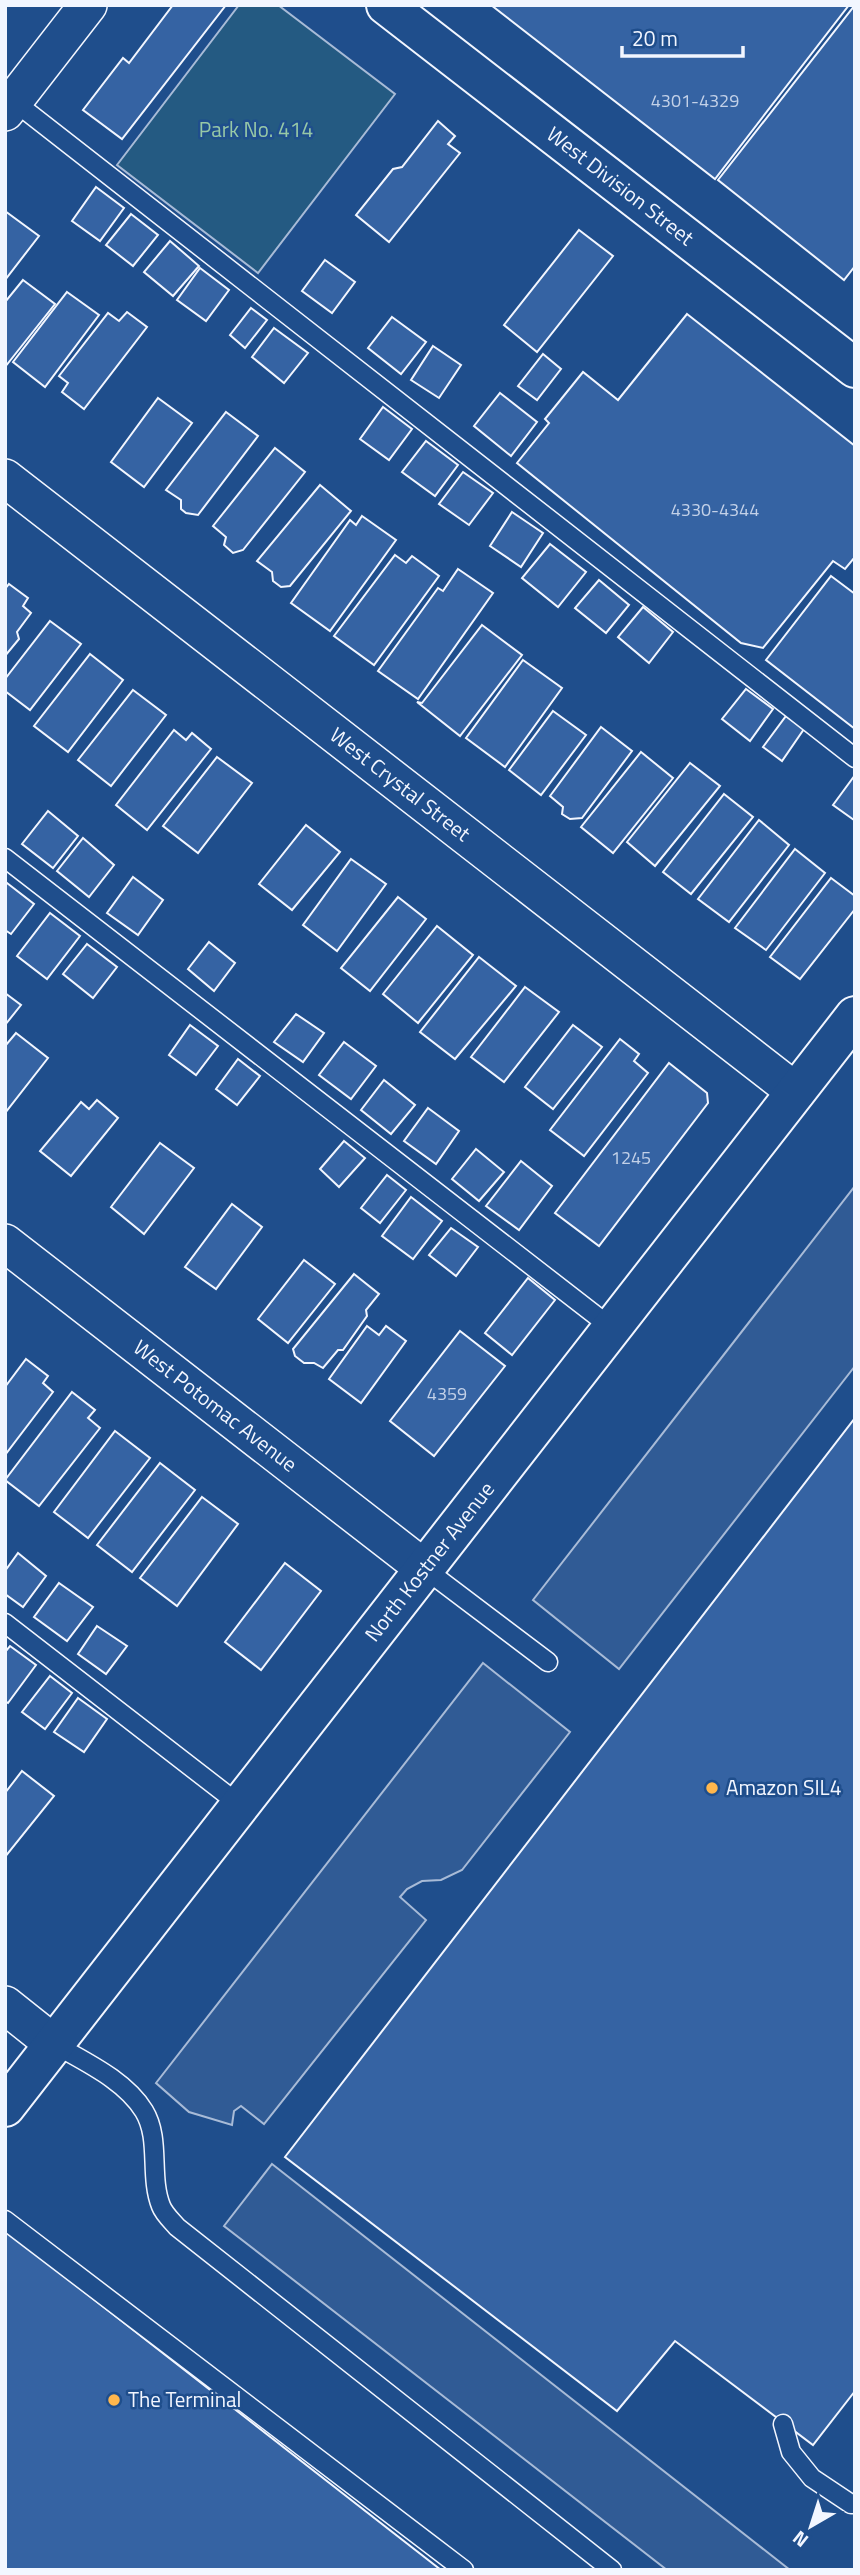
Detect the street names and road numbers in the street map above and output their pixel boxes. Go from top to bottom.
street label: West Division Street [540,118,702,253]
street label: West Crystal Street [323,719,478,849]
street label: West Potomac Avenue [127,1331,305,1479]
street label: North Kostner Avenue [356,1474,501,1648]

